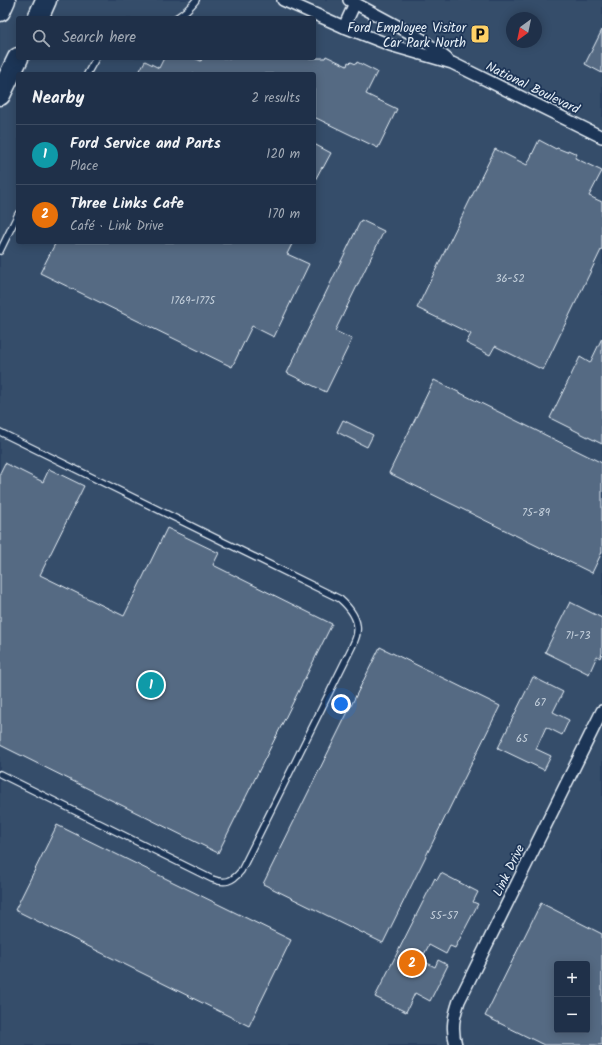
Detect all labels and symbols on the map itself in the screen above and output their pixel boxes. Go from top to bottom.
north arrow [506,12,542,48]
place label: Ford Employee Visitor Car Park North [347,18,467,54]
parking icon: Ford Employee Visitor Car Park North [469,23,491,45]
street label: National Boulevard [482,57,583,120]
house number: 36-52 [495,270,525,288]
house number: 1769-1775 [171,292,216,310]
house number: 75-89 [522,504,551,522]
house number: 71-73 [566,627,590,645]
pin: 1 [138,670,164,700]
your location [331,694,351,714]
house number: 67 [534,694,547,712]
house number: 65 [516,730,529,748]
street label: Link Drive [488,841,531,900]
house number: 55-57 [430,907,459,925]
pin: 2 [399,948,425,978]

